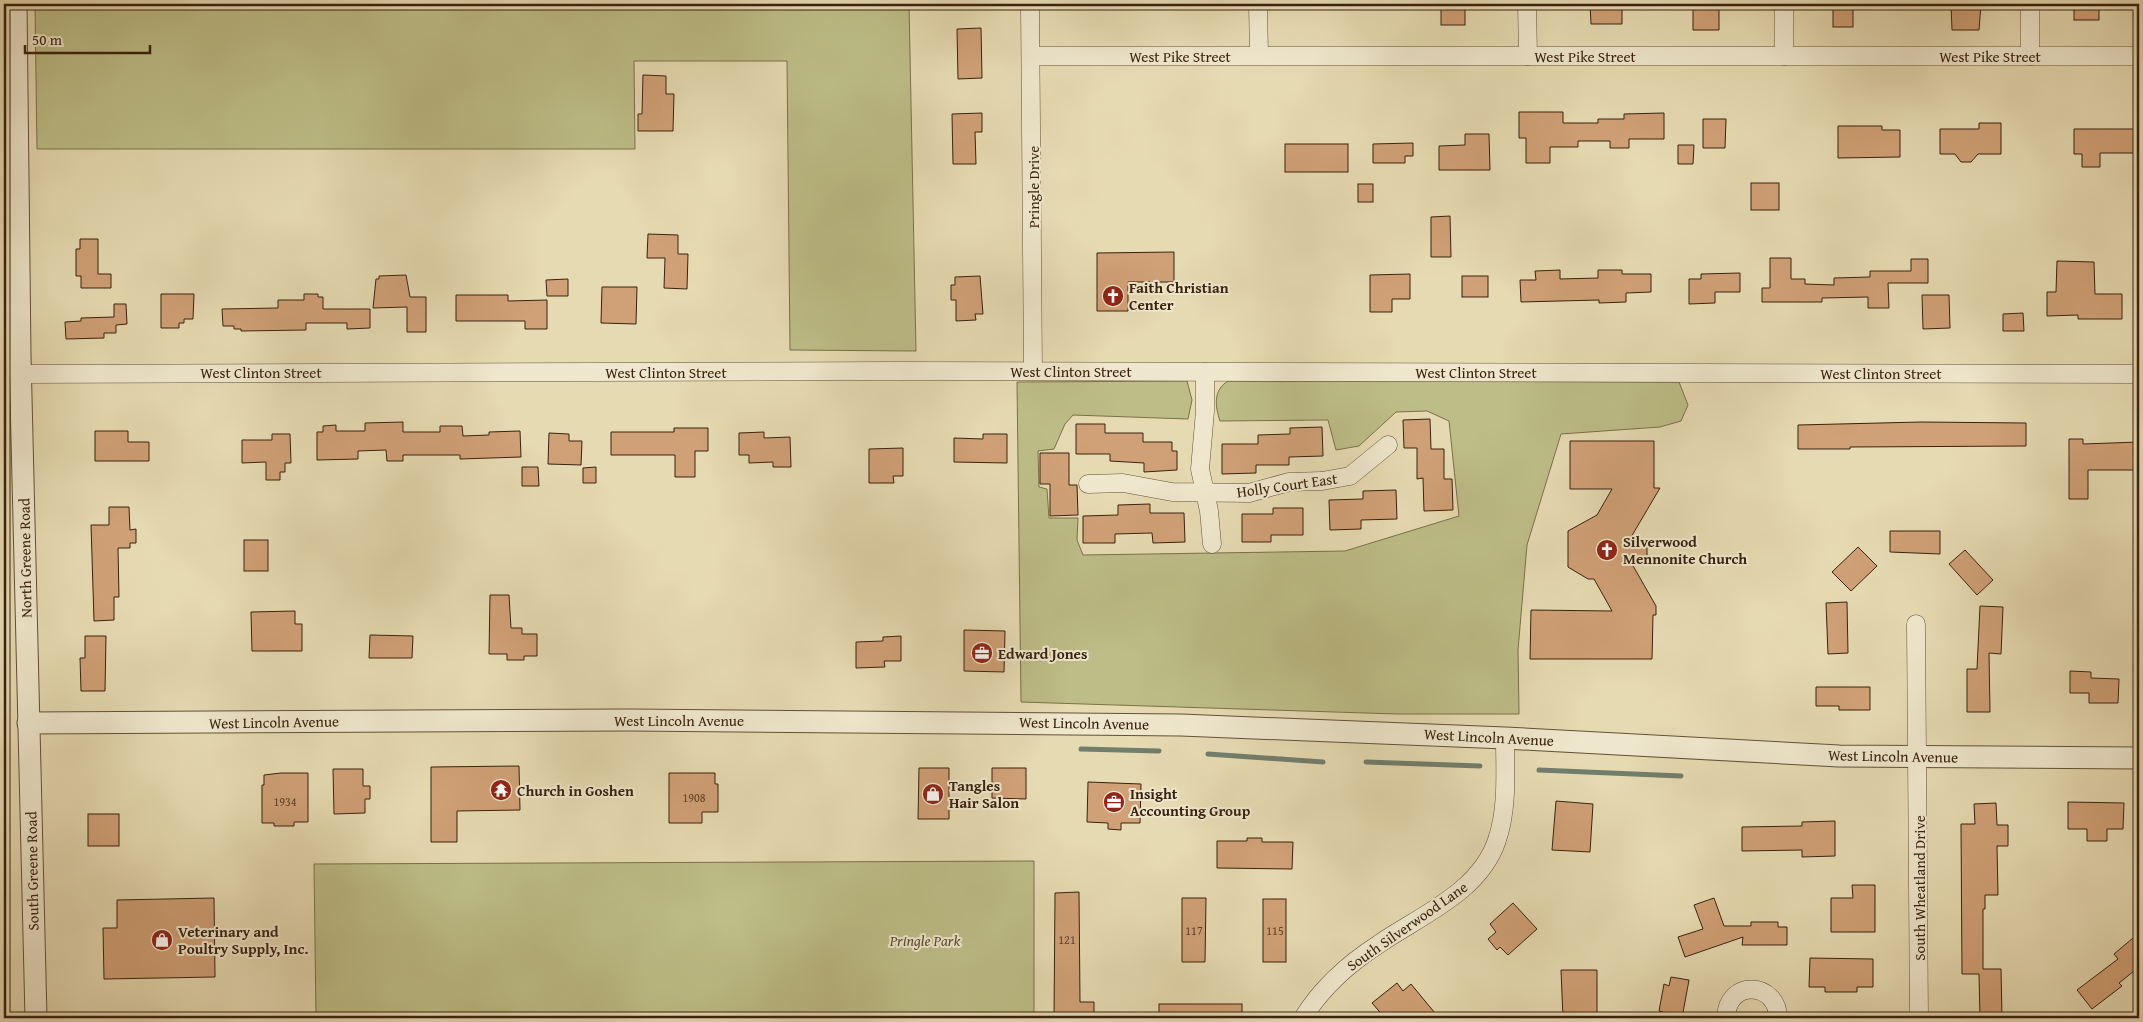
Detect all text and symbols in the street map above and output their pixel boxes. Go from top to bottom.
scale bar [25,22,150,54]
text: 50 m [32,29,63,50]
street label: West Pike Street [1129,46,1232,67]
street label: West Pike Street [1534,46,1637,67]
street label: West Pike Street [1939,46,2042,67]
street label: Pringle Drive [1023,146,1044,228]
place label: Faith Christian Center [1129,277,1229,315]
church icon: Faith Christian Center [1101,284,1125,308]
street label: West Clinton Street [1010,361,1132,382]
street label: West Clinton Street [200,362,322,383]
street label: West Clinton Street [605,362,727,383]
street label: West Clinton Street [1415,362,1537,383]
street label: West Clinton Street [1820,363,1942,384]
street label: Holly Court East [1235,467,1339,502]
street label: North Greene Road [13,498,37,618]
place label: Silverwood Mennonite Church [1623,531,1747,569]
church icon: Silverwood Mennonite Church [1595,538,1619,562]
office icon: Edward Jones [970,641,994,665]
place label: Edward Jones [998,643,1087,664]
street label: West Lincoln Avenue [209,710,339,734]
street label: West Lincoln Avenue [614,710,744,731]
street label: West Lincoln Avenue [1019,711,1149,735]
street label: West Lincoln Avenue [1424,723,1554,751]
street label: West Lincoln Avenue [1828,744,1958,768]
place label: Tangles Hair Salon [949,775,1019,813]
temple icon: Church in Goshen [489,778,513,802]
place label: Church in Goshen [517,780,634,801]
shop icon: Tangles Hair Salon [921,782,945,806]
place label: Insight Accounting Group [1130,783,1251,821]
house number: 1908 [682,789,706,806]
office icon: Insight Accounting Group [1102,790,1126,814]
house number: 1934 [273,793,297,810]
street label: South Greene Road [20,811,44,931]
street label: South Wheatland Drive [1909,815,1930,961]
street label: South Silverwood Lane [1342,876,1472,976]
place label: Veterinary and Poultry Supply, Inc. [178,921,309,959]
house number: 117 [1185,922,1203,939]
house number: 115 [1266,922,1284,939]
shop icon: Veterinary and Poultry Supply, Inc. [150,928,174,952]
park label: Pringle Park [889,930,960,951]
house number: 121 [1058,931,1076,948]

